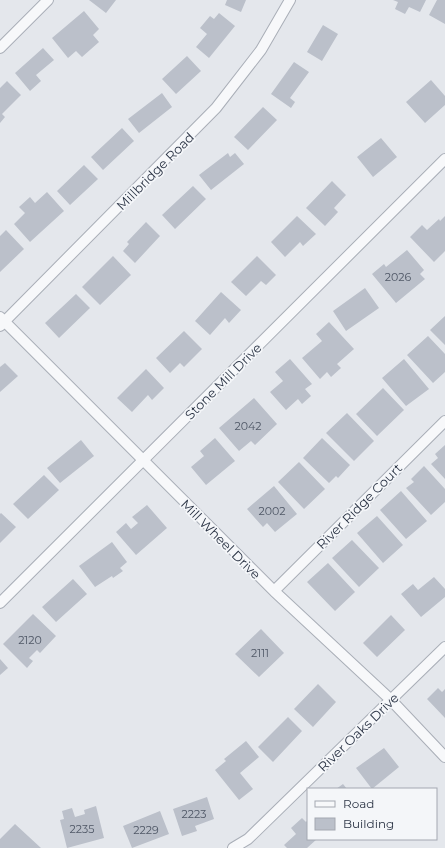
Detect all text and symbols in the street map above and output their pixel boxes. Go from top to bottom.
street label: Millbridge Road [113,129,197,213]
house number: 2026 [385,270,412,284]
street label: Stone Mill Drive [181,339,265,423]
house number: 2042 [234,419,262,433]
street label: River Ridge Court [313,460,405,552]
street label: Mill Wheel Drive [178,496,264,582]
house number: 2002 [258,504,286,518]
house number: 2120 [18,633,42,647]
house number: 2111 [251,646,269,660]
street label: River Oaks Drive [314,689,402,775]
legend [307,788,437,840]
text: Road [343,796,374,811]
house number: 2223 [182,807,206,821]
text: Building [343,816,394,831]
house number: 2235 [70,822,94,836]
house number: 2229 [133,823,159,837]

